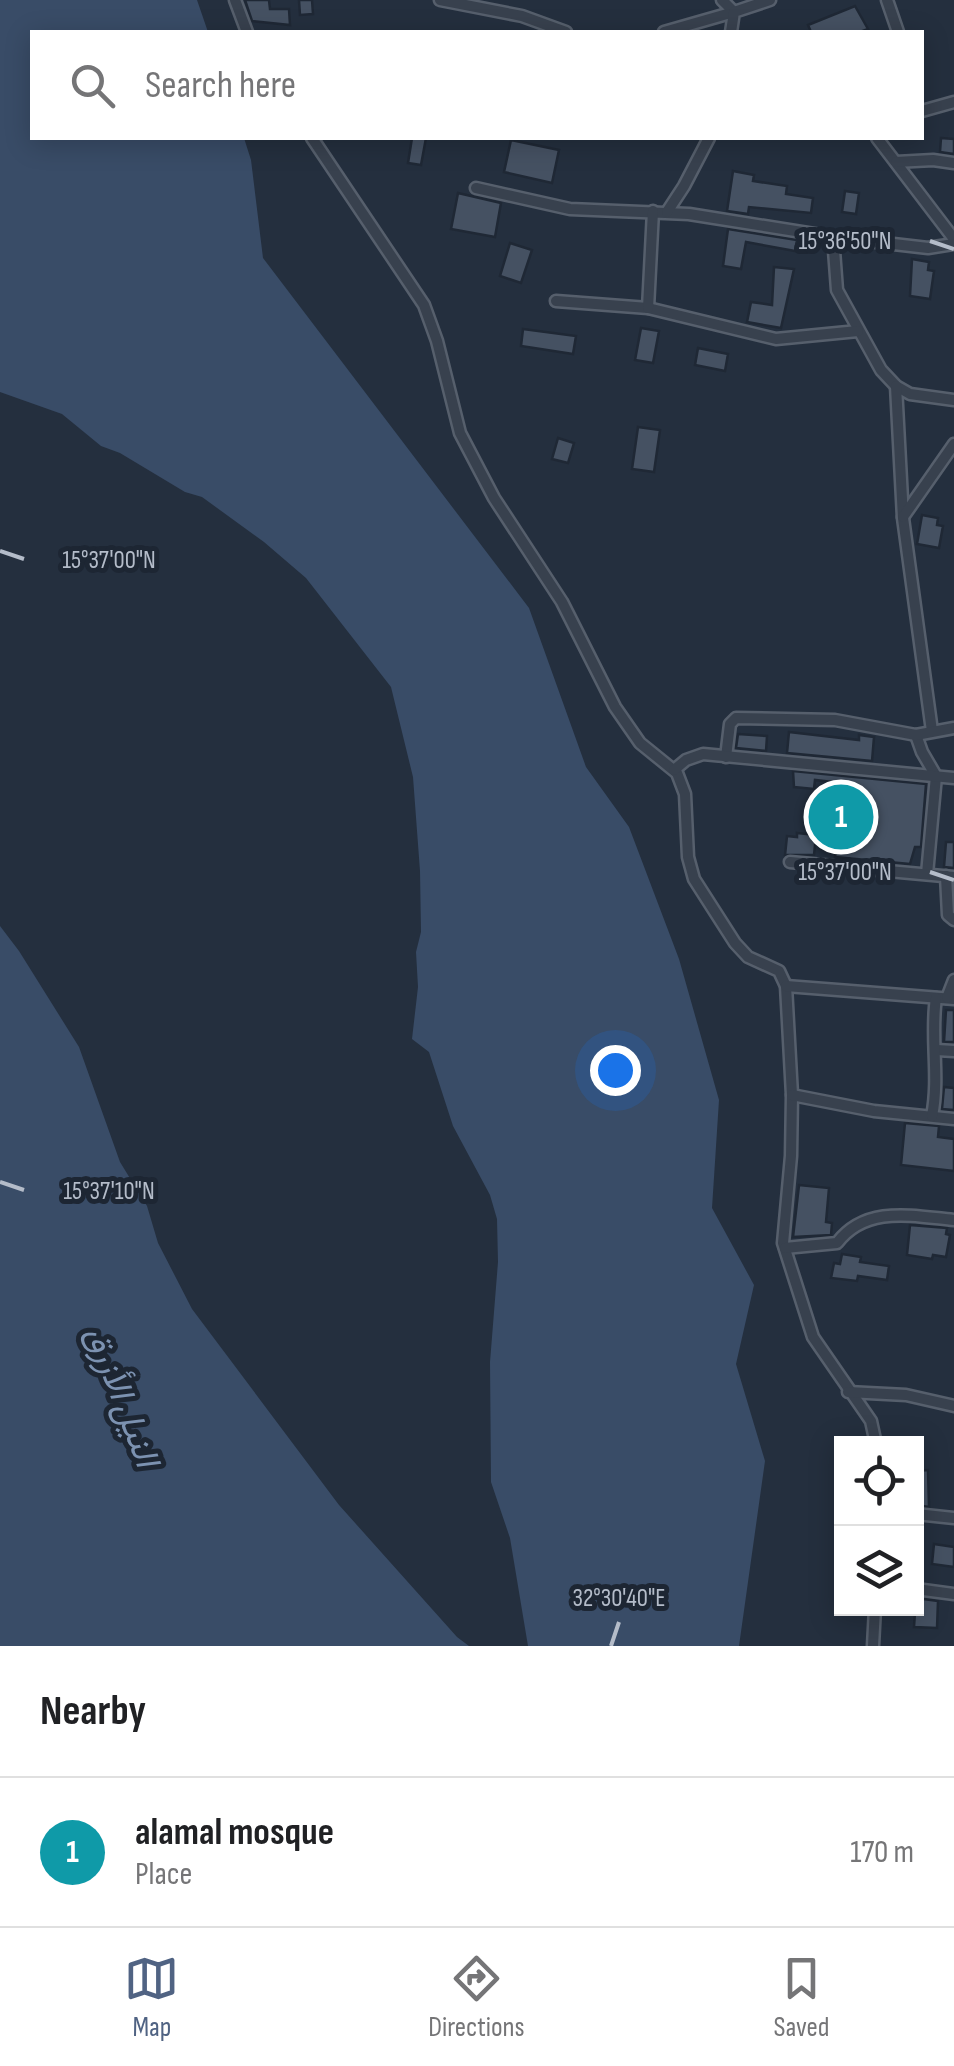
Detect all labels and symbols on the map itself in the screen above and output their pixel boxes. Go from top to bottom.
text: 15°36'50"N [799,226,891,257]
text: 15°37'00"N [62,545,156,576]
pin: 1 [808,780,874,854]
text: 15°37'00"N [798,857,892,888]
your location [590,1045,641,1096]
text: 15°37'10"N [63,1176,155,1207]
water label: النيل الأزرق [75,1320,169,1477]
text: 32°30'40"E [572,1583,666,1614]

